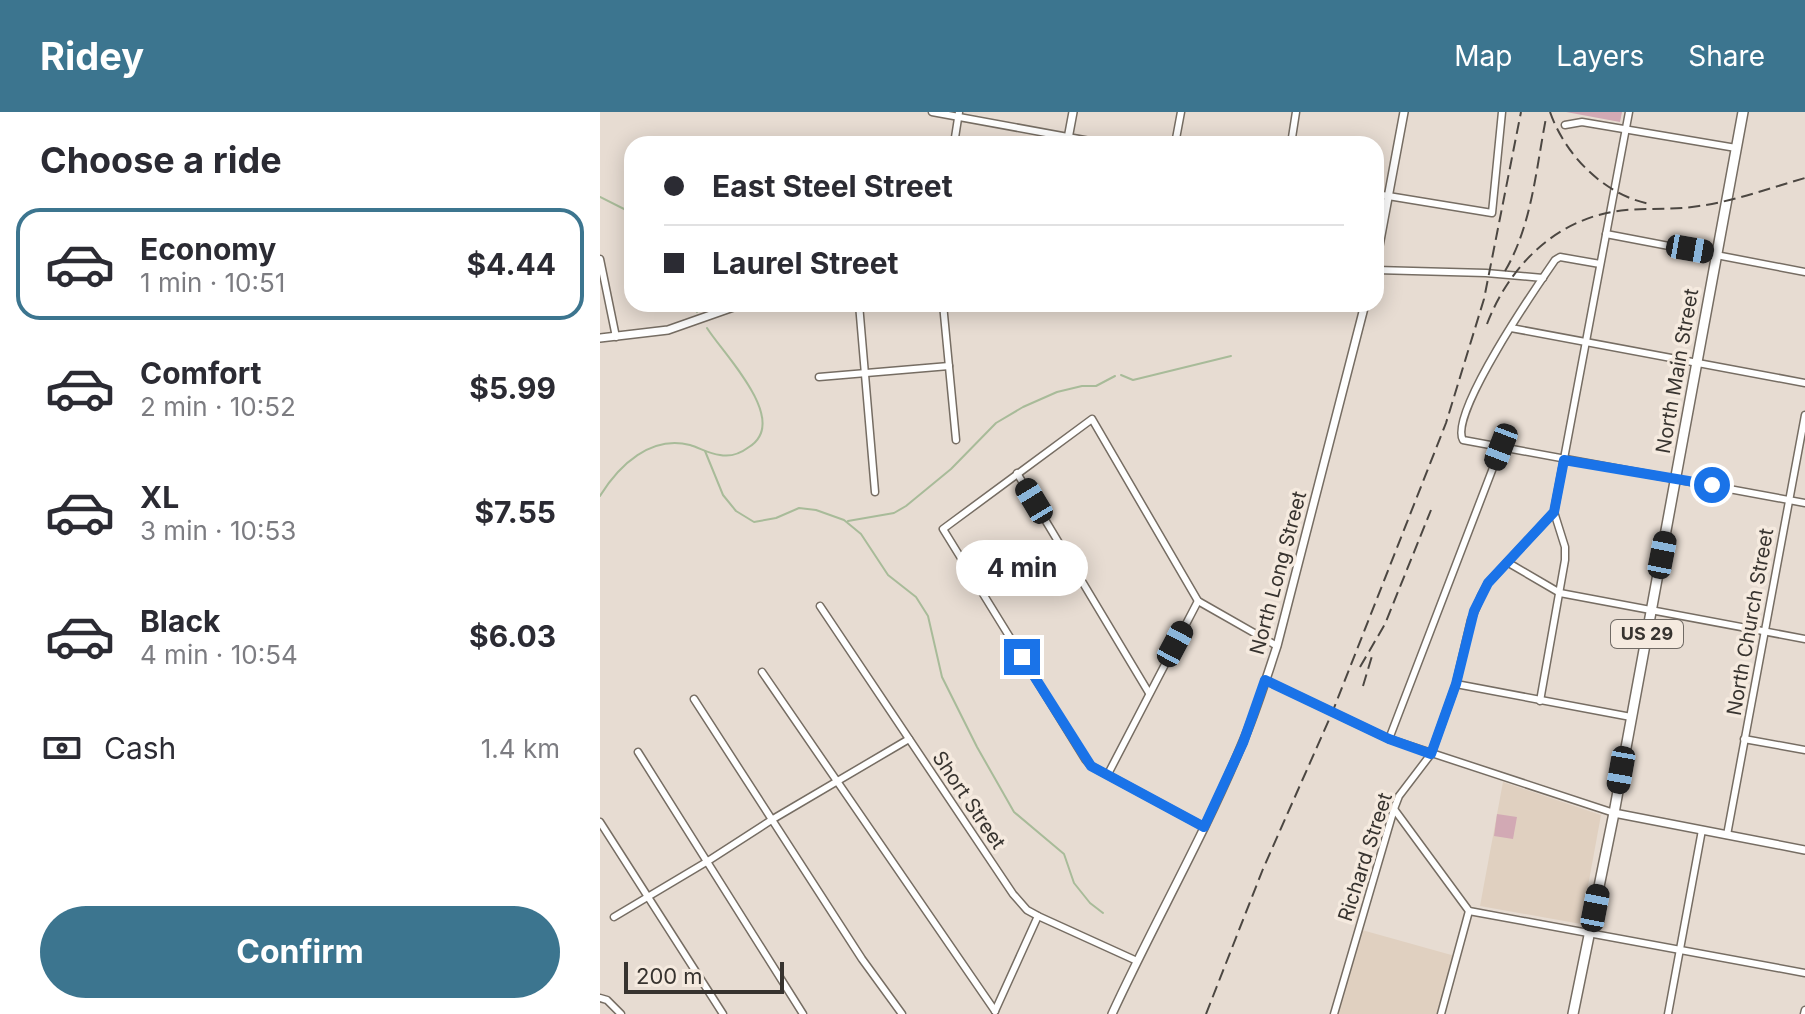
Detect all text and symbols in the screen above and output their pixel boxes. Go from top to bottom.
text: Ridey [40,33,144,79]
text: Map [1454,39,1512,73]
text: Layers [1556,39,1644,73]
text: Share [1688,39,1765,73]
text: Choose a ride [40,138,282,182]
text: East Steel Street [712,168,953,204]
icon: car [44,228,116,300]
text: Economy [140,231,276,267]
car [1664,233,1716,265]
text: Laurel Street [712,245,899,281]
text: $4.44 [466,246,556,282]
text: 1 min · 10:51 [140,267,285,298]
street label: North Main Street [1651,286,1703,455]
icon: car [44,352,116,424]
text: Comfort [140,355,261,391]
text: $5.99 [469,370,556,406]
text: 2 min · 10:52 [140,391,296,422]
car [1481,420,1521,474]
route start [1694,467,1730,503]
car [1011,474,1057,528]
icon: car [44,476,116,548]
text: XL [140,479,179,515]
street label: North Long Street [1245,488,1311,657]
text: $7.55 [474,494,556,530]
text: 3 min · 10:53 [140,515,296,546]
street label: North Church Street [1722,526,1778,717]
car [1646,529,1678,581]
callout: 4 min [956,541,1088,597]
text: 4 min [987,552,1057,583]
icon: car [44,600,116,672]
text: Black [140,603,220,639]
car [1153,617,1197,671]
text: $6.03 [469,618,556,654]
road number: US 29 [1611,620,1683,648]
text: 4 min · 10:54 [140,639,298,670]
route end [1004,639,1040,675]
icon: cash [40,726,84,770]
text: Cash [104,730,176,766]
text: 1.4 km [481,733,560,764]
car [1605,744,1637,796]
street label: Short Street [927,746,1011,854]
street label: Richard Street [1333,789,1397,924]
car [1579,882,1611,934]
button: Confirm [40,906,560,998]
scale bar [624,958,784,994]
text: 200 m [636,963,703,989]

